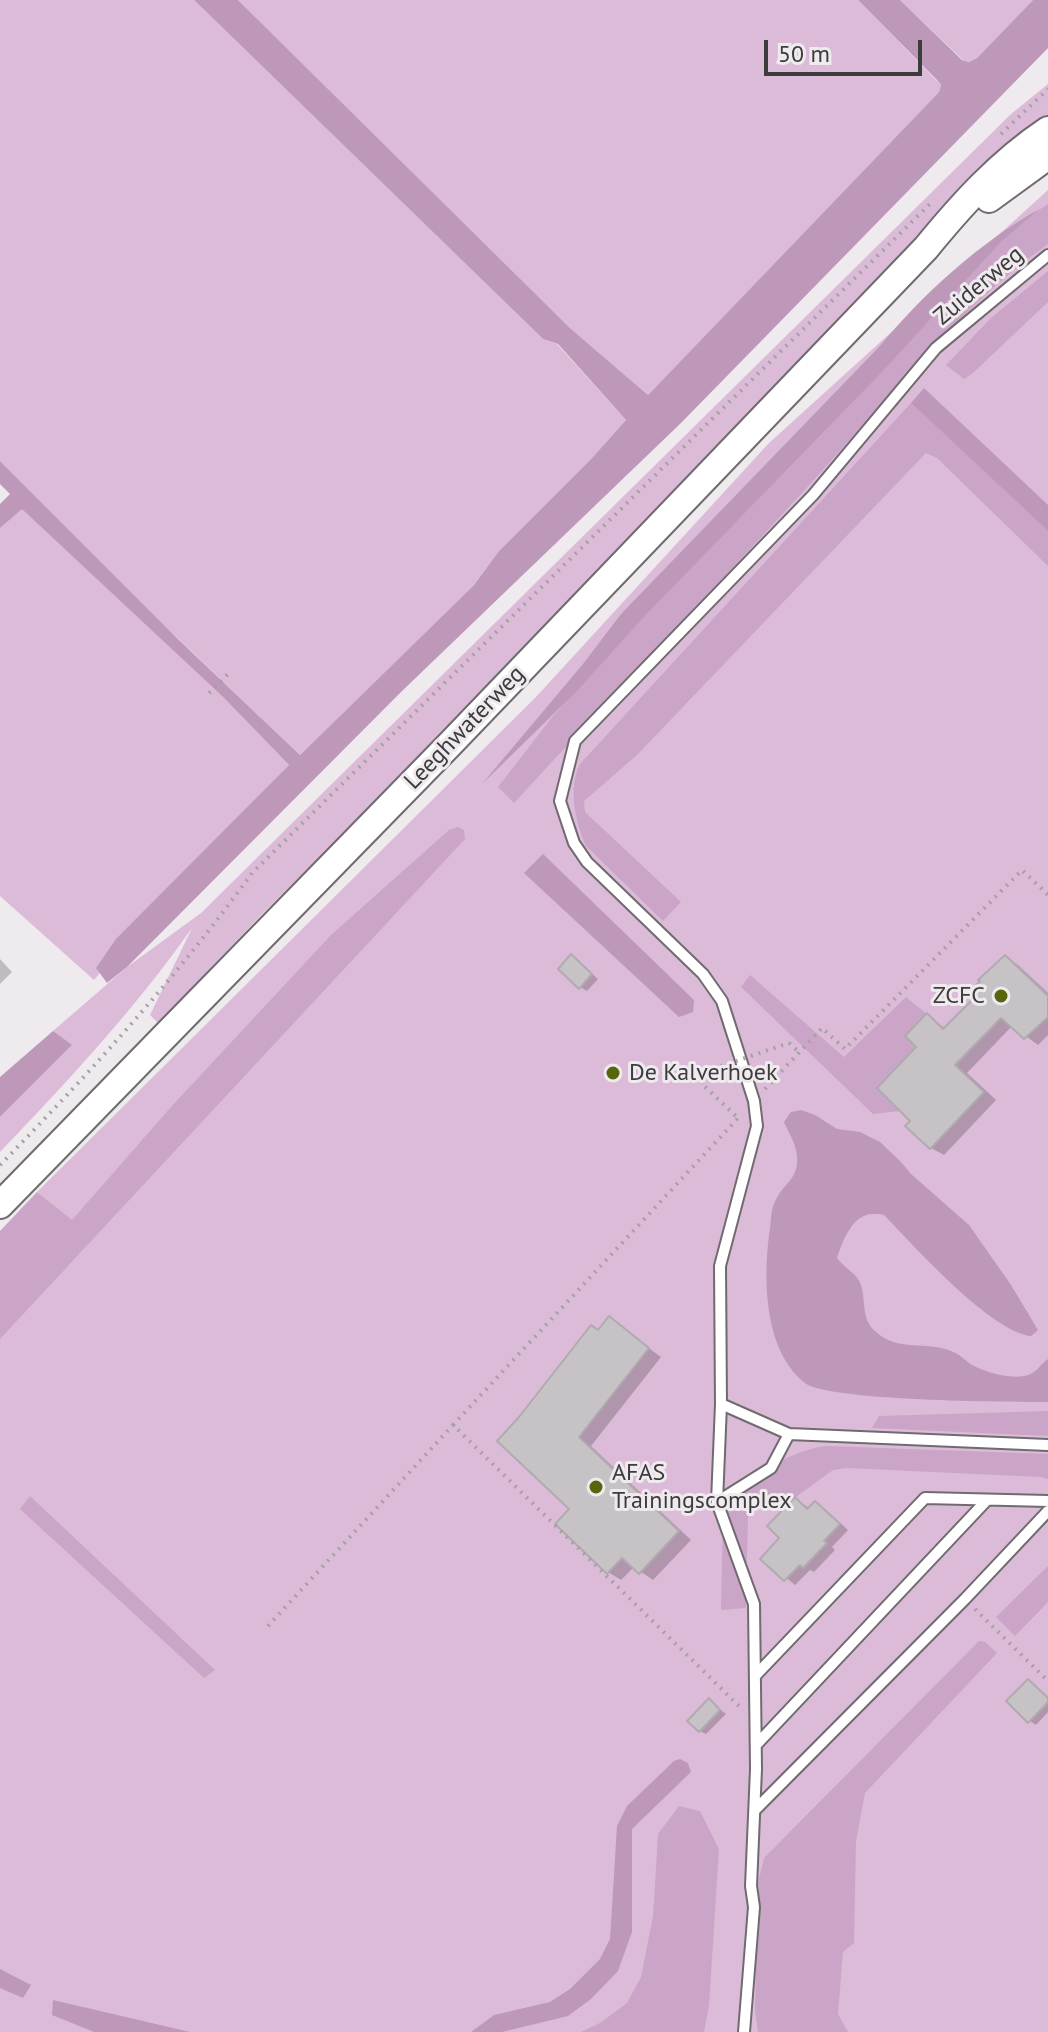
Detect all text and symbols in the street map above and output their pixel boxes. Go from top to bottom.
scale bar [768,24,926,74]
text: 50 m [778,38,830,69]
street label: Zuiderweg [929,240,1029,332]
street label: Leeghwaterweg [399,660,531,796]
place label: ZCFC [933,982,985,1010]
marker: ZCFC [992,987,1010,1005]
place label: De Kalverhoek [629,1059,778,1087]
marker: De Kalverhoek [604,1064,622,1082]
place label: AFAS Trainingscomplex [612,1459,792,1515]
marker: AFAS Trainingscomplex [587,1478,605,1496]

